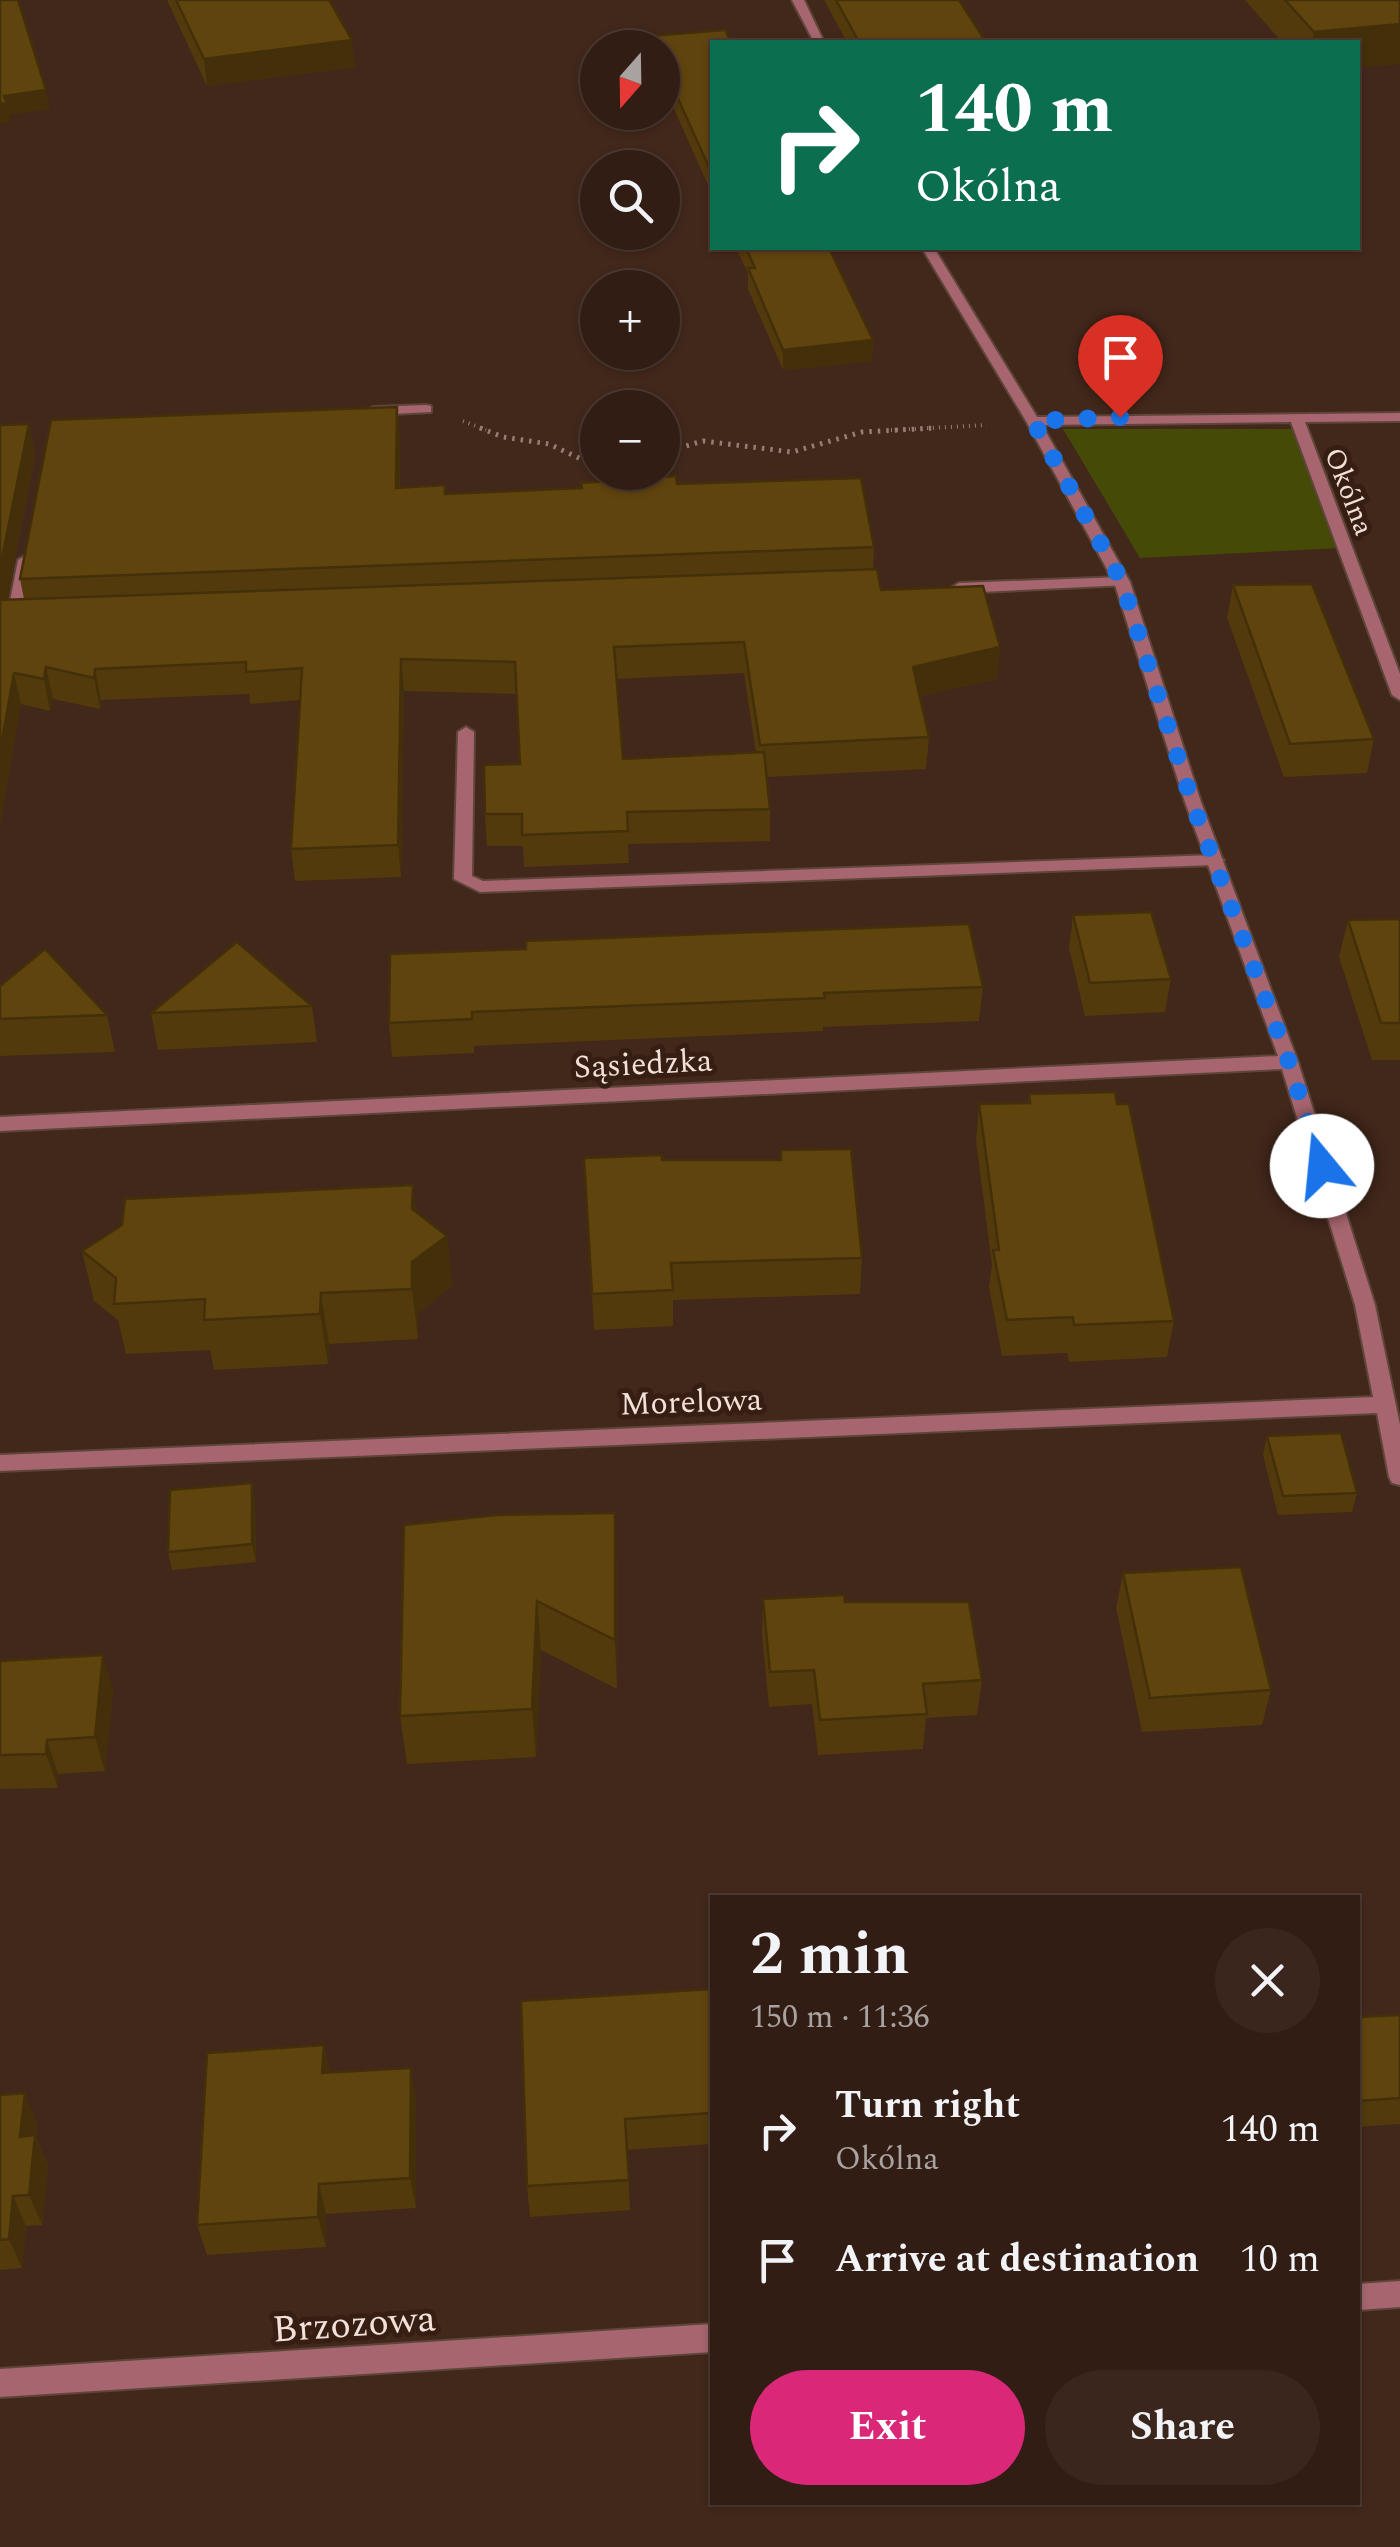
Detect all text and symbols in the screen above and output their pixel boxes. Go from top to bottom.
north arrow [580,30,680,130]
map controls [580,30,680,490]
text: 140 m [915,57,1113,163]
icon: right [750,80,880,210]
button: search [580,150,680,250]
text: Okólna [915,153,1061,222]
button: + [580,270,680,370]
pin [1078,315,1163,418]
icon: arrive [1093,330,1148,385]
button: − [580,390,680,490]
street label: Okólna [1312,441,1385,542]
street label: Sąsiedzka [573,1036,714,1093]
position arrow [1270,1114,1374,1218]
street label: Morelowa [619,1376,764,1429]
text: 2 min [750,1909,910,2001]
button: close [1215,1928,1320,2033]
text: 150 m · 11:36 [750,1993,930,2042]
text: Turn right [835,2077,1020,2135]
text: 140 m [1221,2101,1320,2159]
icon: right [750,2103,805,2158]
text: Okólna [835,2135,939,2184]
text: Arrive at destination [835,2231,1199,2289]
text: 10 m [1240,2231,1320,2289]
icon: arrive [750,2233,805,2288]
street label: Brzozowa [270,2290,438,2360]
button: Exit [750,2370,1025,2485]
button: Share [1045,2370,1320,2485]

